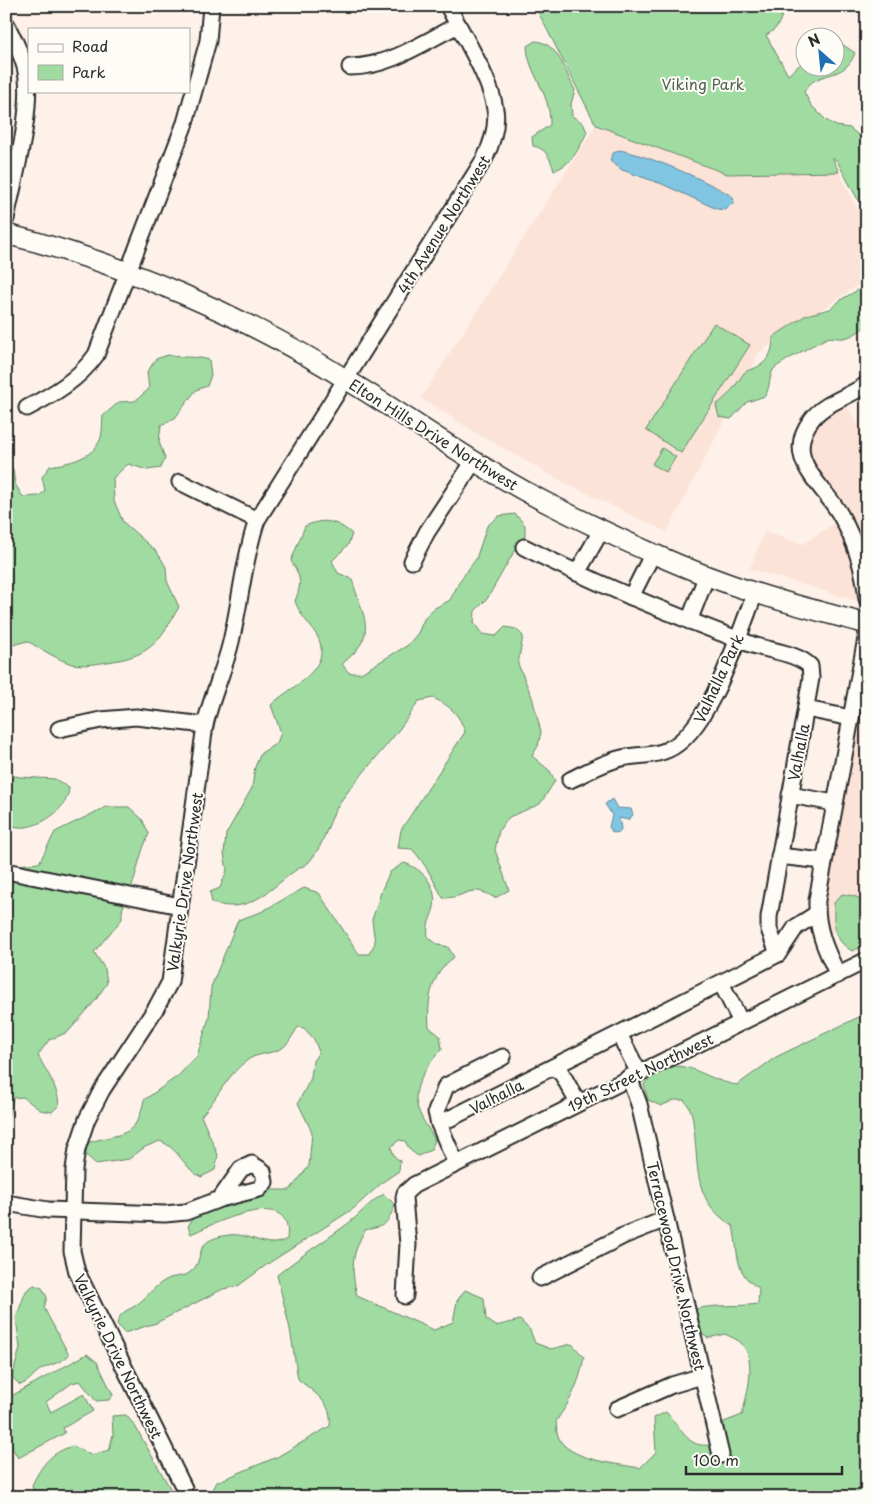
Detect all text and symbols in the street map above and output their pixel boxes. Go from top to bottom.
legend [28,28,190,92]
north arrow [796,28,846,78]
text: N [804,28,824,52]
text: Road [72,34,108,57]
text: Park [72,60,106,83]
park label: Viking Park [662,72,745,95]
street label: 4th Avenue Northwest [391,150,495,298]
street label: Elton Hills Drive Northwest [345,372,523,496]
street label: Valhalla Park [687,629,749,727]
street label: Valhalla [781,721,815,783]
street label: Valkyrie Drive Northwest [160,791,208,973]
street label: 19th Street Northwest [563,1027,717,1117]
street label: Valhalla [465,1072,528,1119]
street label: Terracewood Drive Northwest [642,1159,712,1373]
street label: Valkyrie Drive Northwest [69,1270,169,1442]
scale bar [686,1443,842,1475]
text: 100 m [693,1448,739,1471]

